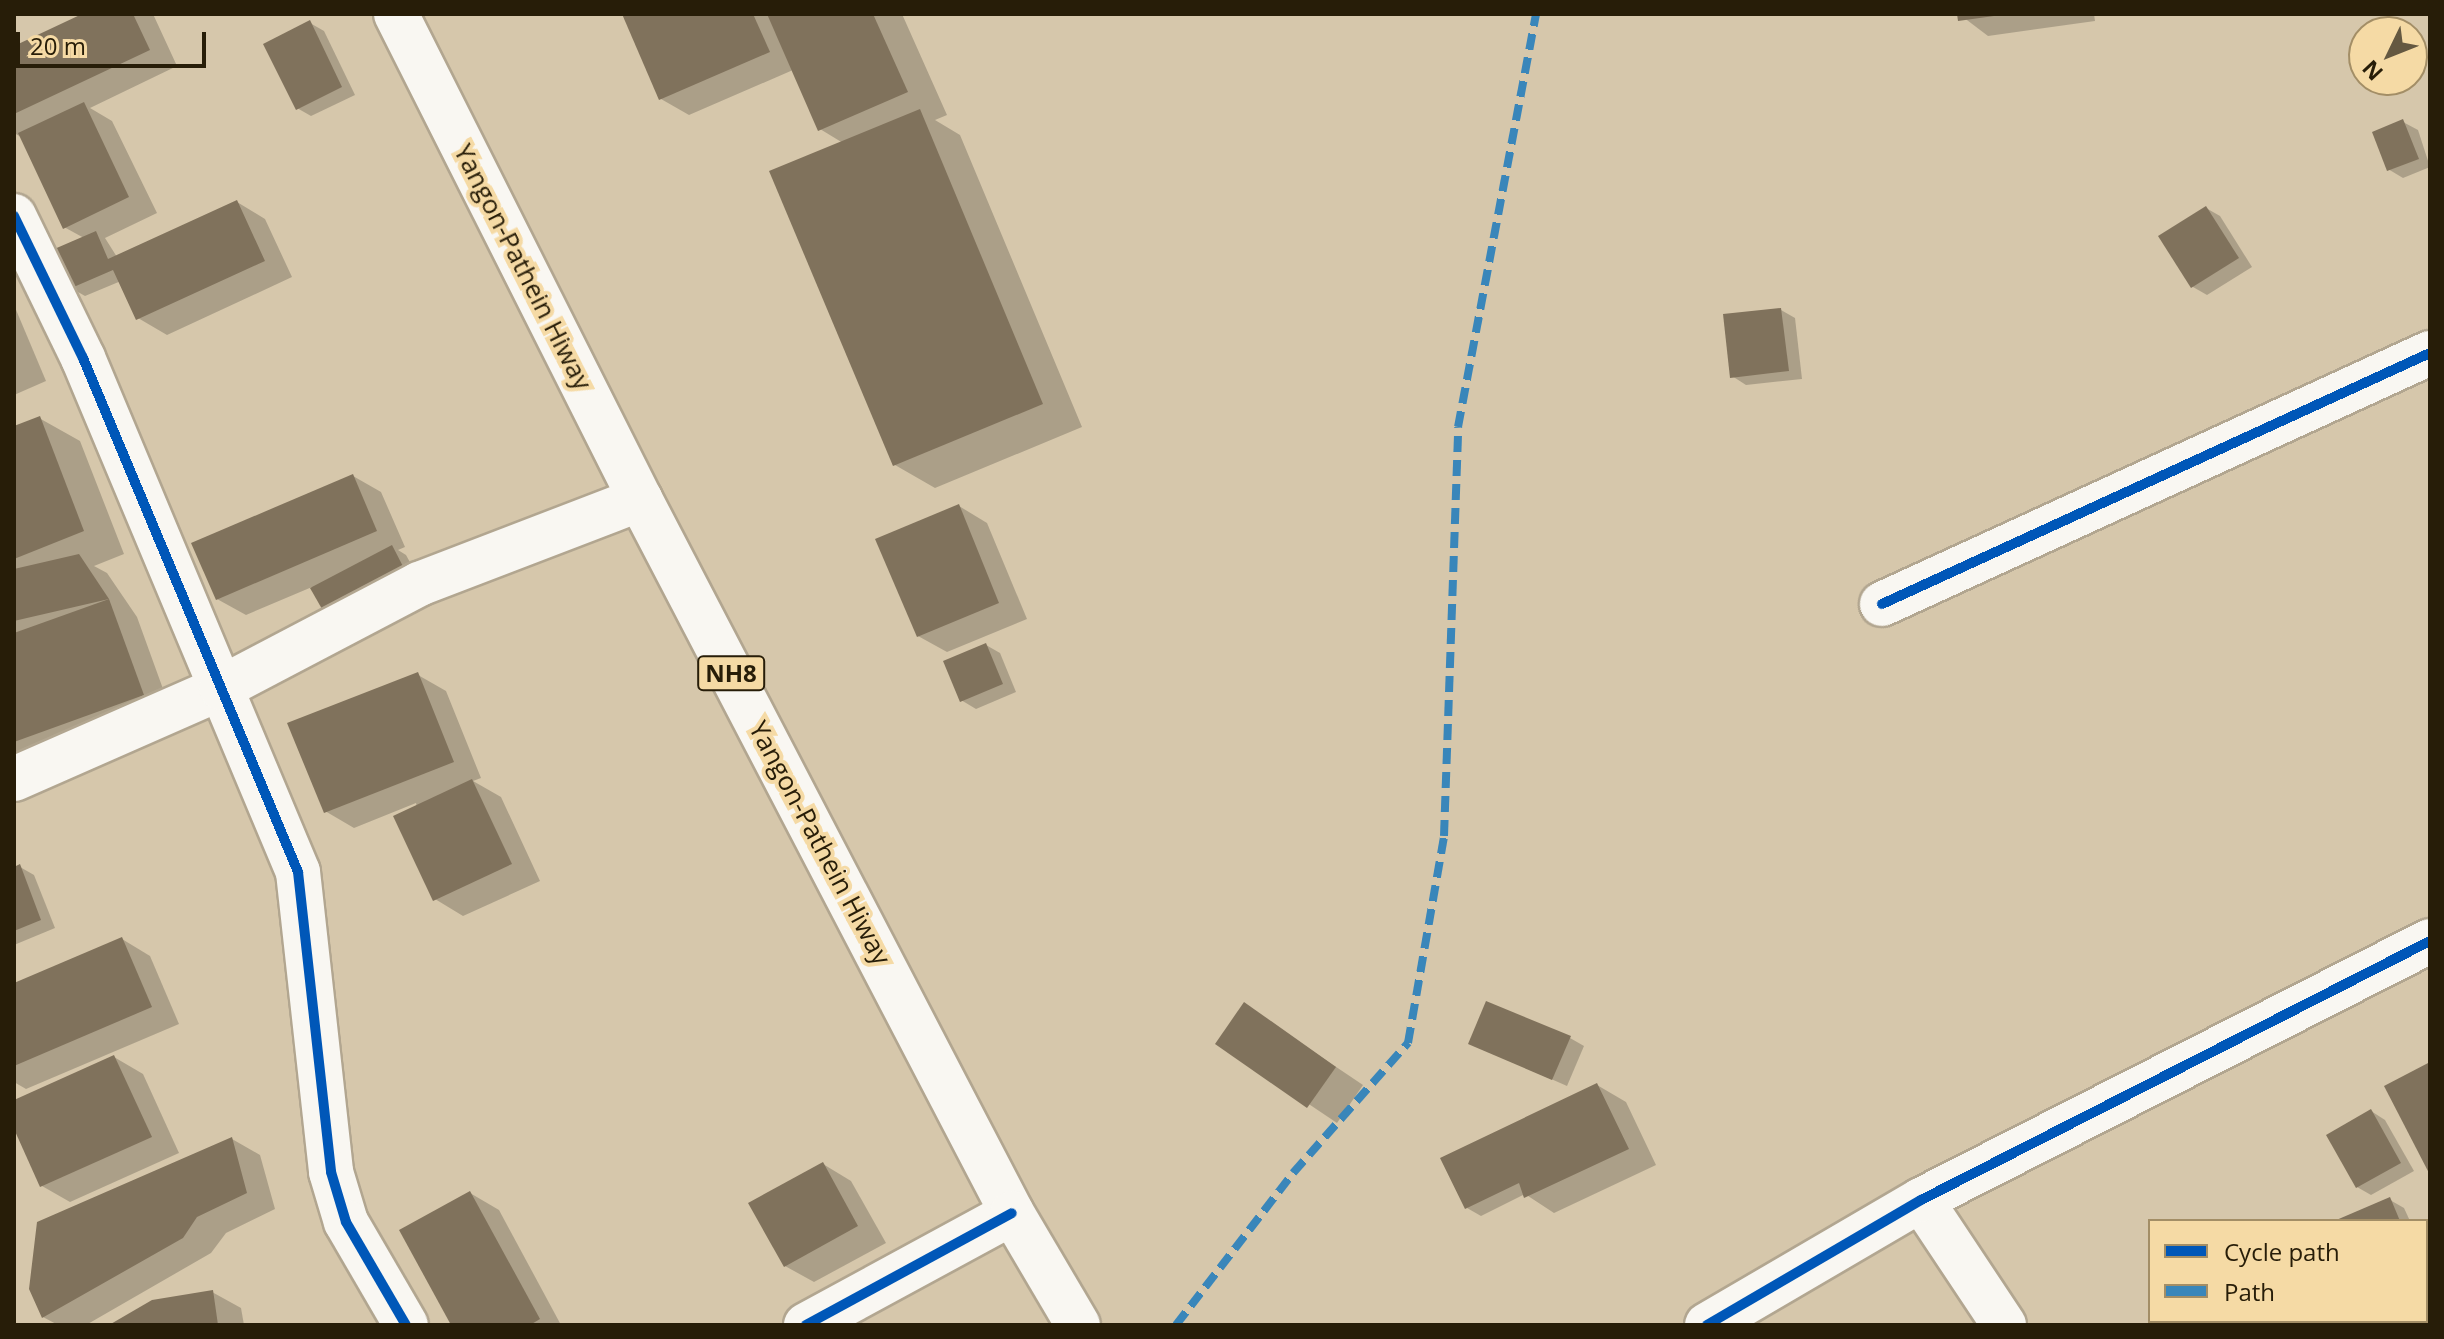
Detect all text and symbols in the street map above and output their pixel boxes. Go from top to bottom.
scale bar [20,16,210,66]
north arrow [2348,16,2428,96]
text: 20 m [30,29,86,62]
text: N [2355,54,2389,88]
street label: Yangon-Pathein Hiway [447,139,599,395]
road number: NH8 [697,653,765,693]
street label: Yangon-Pathein Hiway [742,716,898,970]
legend [2148,1219,2428,1323]
text: Cycle path [2224,1235,2340,1268]
text: Path [2224,1275,2275,1308]

